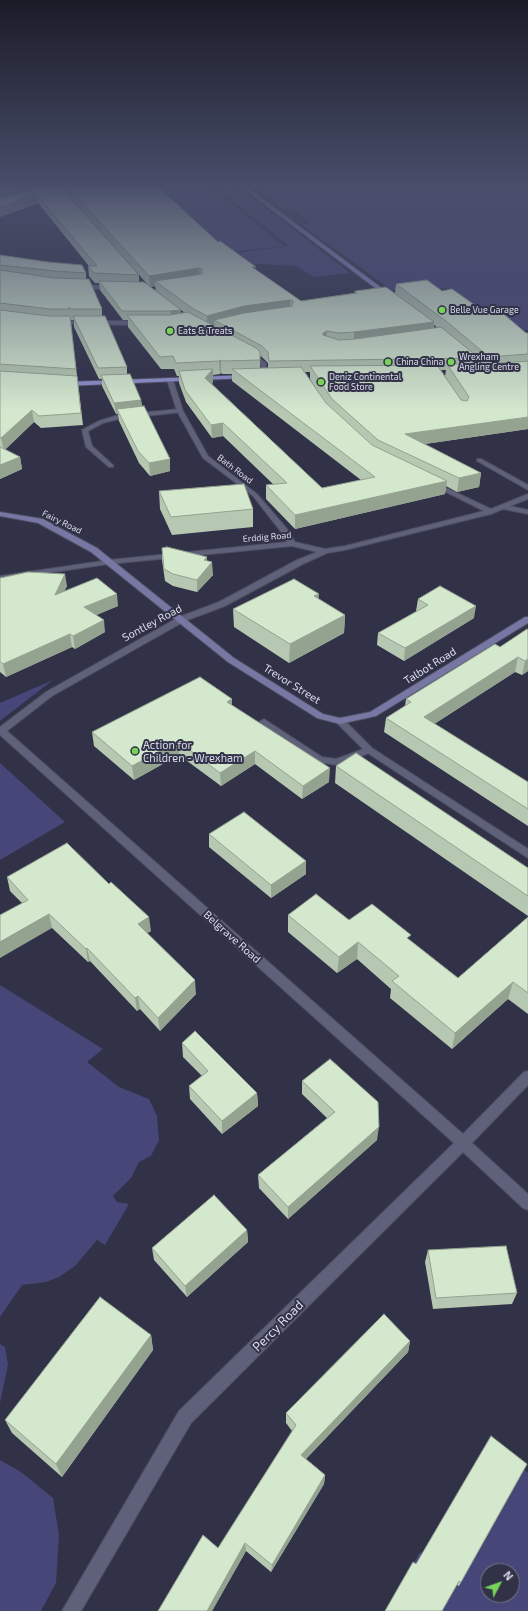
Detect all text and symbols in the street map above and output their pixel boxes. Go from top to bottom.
marker: Belle Vue Garage [437,305,447,315]
place label: Belle Vue Garage [450,305,519,315]
marker: Eats & Treats [165,326,175,336]
place label: Eats & Treats [178,326,233,336]
place label: Wrexham Angling Centre [459,352,519,373]
marker: China China [383,357,393,367]
place label: China China [396,357,444,367]
marker: Wrexham Angling Centre [446,357,456,367]
place label: Deniz Continental Food Store [329,372,401,393]
marker: Deniz Continental Food Store [316,377,326,387]
street label: Bath Road [215,452,255,486]
street label: Fairy Road [40,508,84,536]
street label: Erddig Road [242,529,292,545]
street label: Sontley Road [120,602,184,644]
street label: Talbot Road [401,645,459,687]
street label: Trevor Street [261,661,323,707]
place label: Action for Children - Wrexham [143,738,243,764]
marker: Action for Children - Wrexham [130,746,140,756]
street label: Belgrave Road [201,908,263,966]
street label: Percy Road [249,1297,307,1355]
north arrow [480,1563,520,1603]
text: N [501,1568,516,1583]

